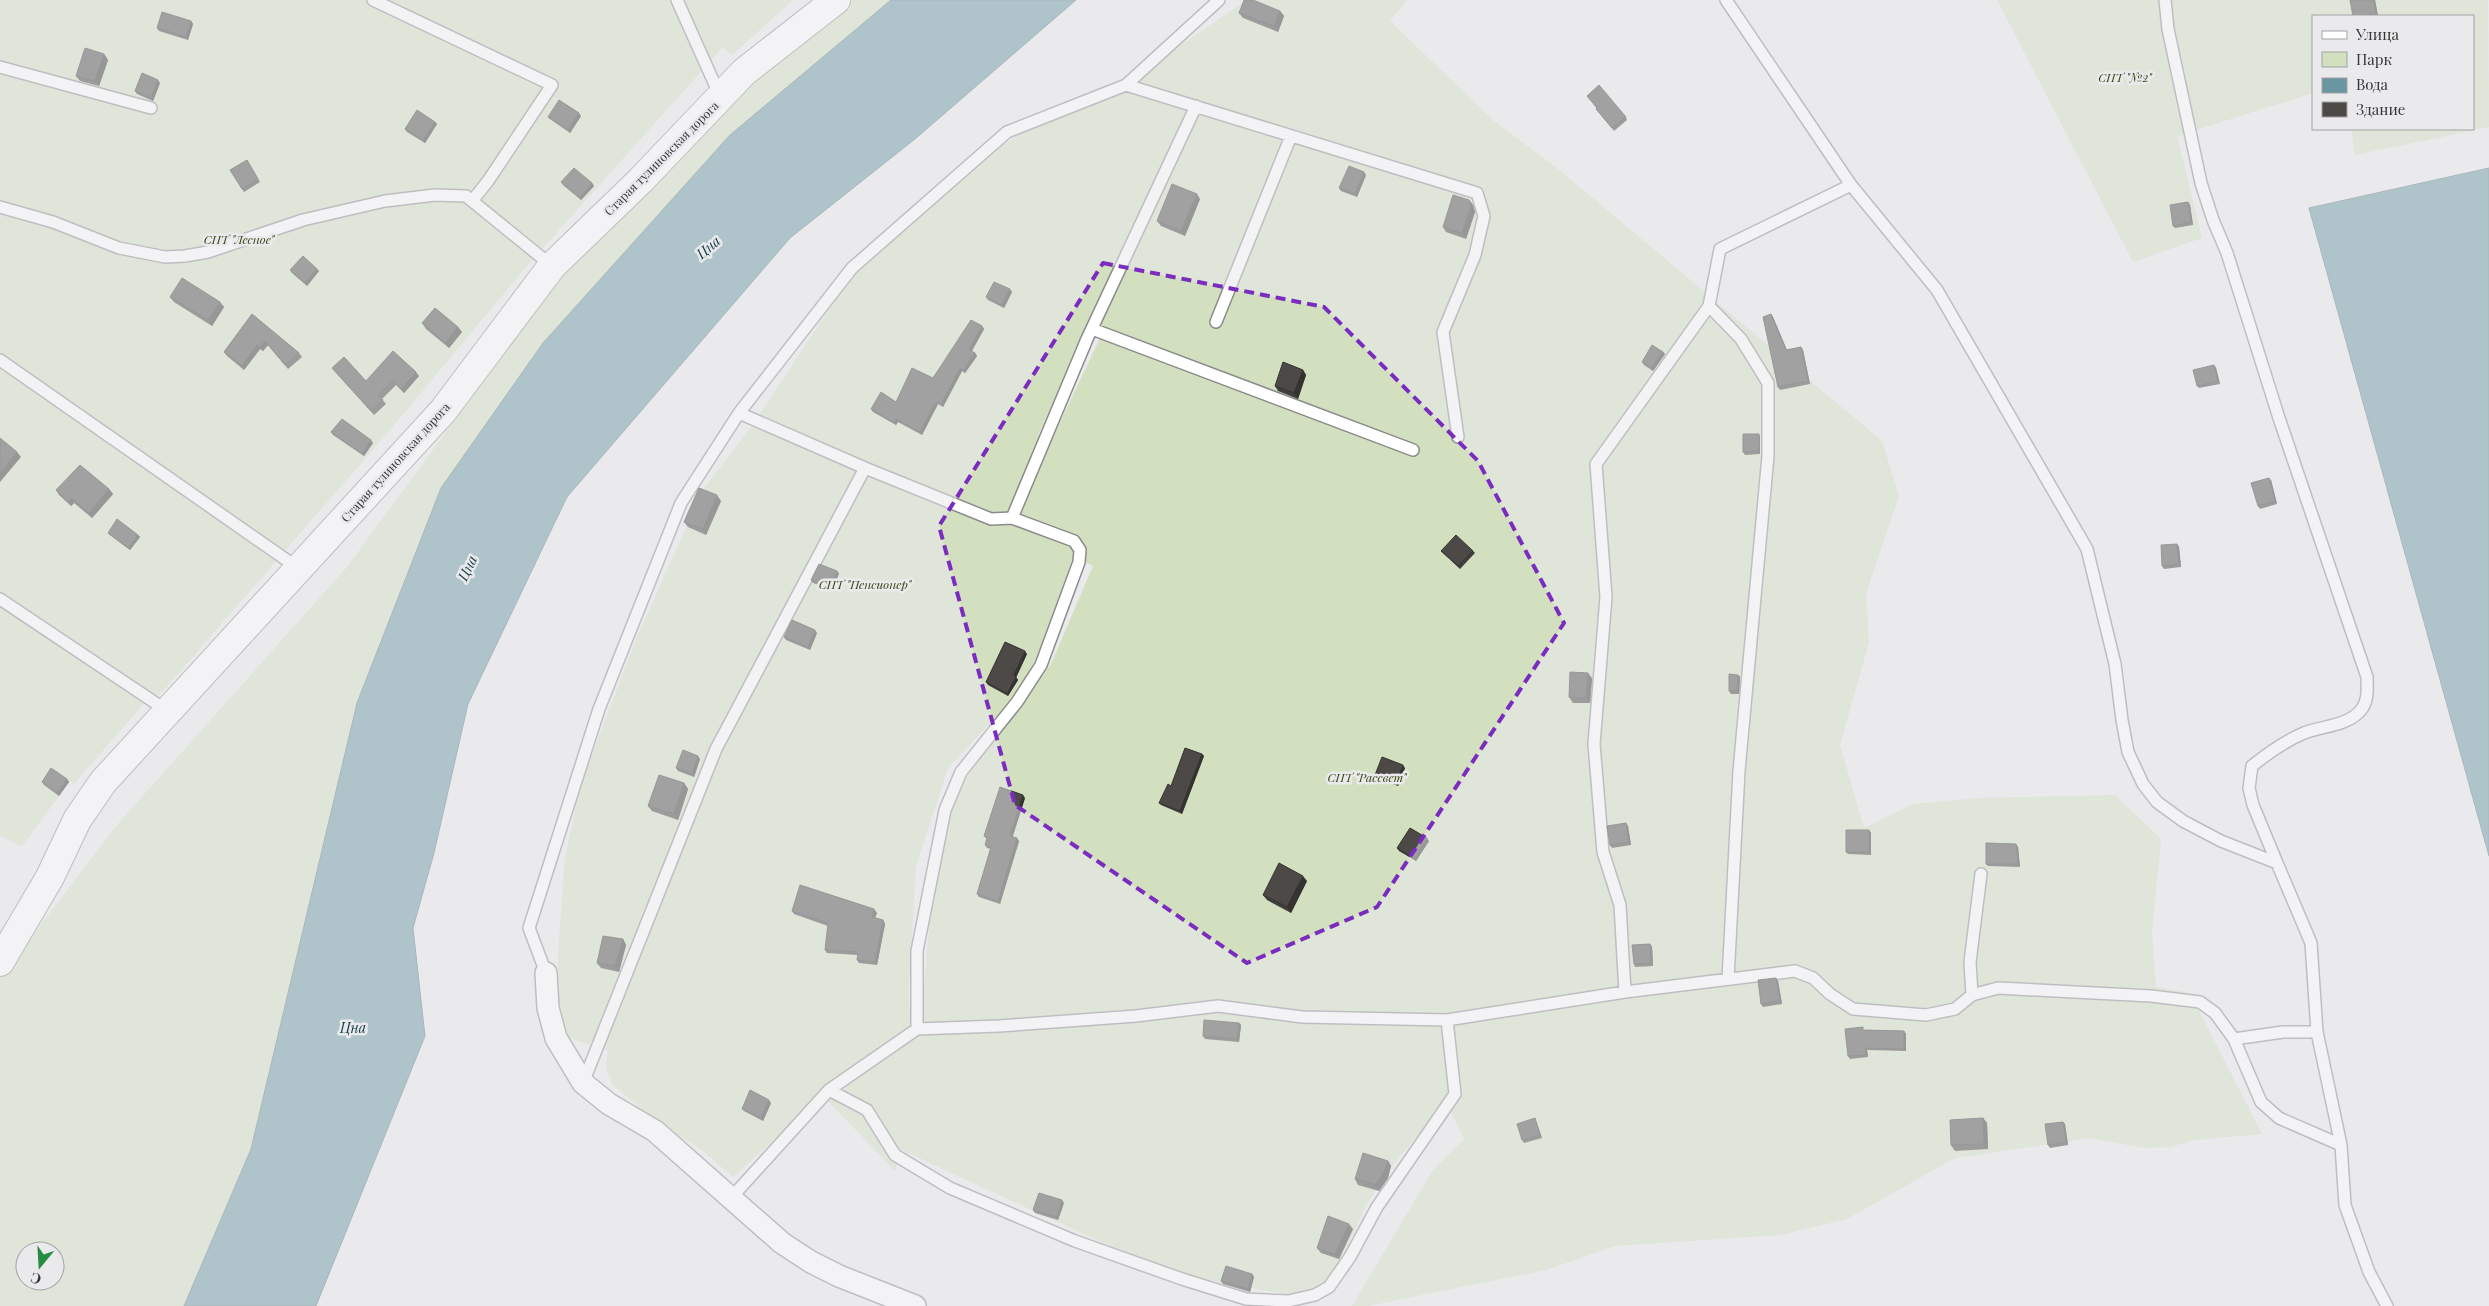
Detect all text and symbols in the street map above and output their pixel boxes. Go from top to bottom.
legend [2312,15,2474,130]
text: Улица [2355,24,2399,44]
text: Парк [2356,49,2392,69]
park label: СНТ "№2" [2098,69,2153,85]
text: Вода [2356,74,2389,94]
street label: Старая тулиновская дорога [600,97,722,219]
text: Здание [2356,99,2405,119]
park label: СНТ "Лесное" [204,231,276,247]
water label: Цна [691,231,724,263]
street label: Старая тулиновская дорога [337,399,453,525]
water label: Цна [452,552,481,585]
park label: СНТ "Пенсионер" [819,576,913,592]
park label: СНТ "Рассвет" [1327,769,1408,785]
water label: Цна [339,1018,366,1037]
north arrow [15,1241,65,1291]
text: С [28,1268,43,1289]

